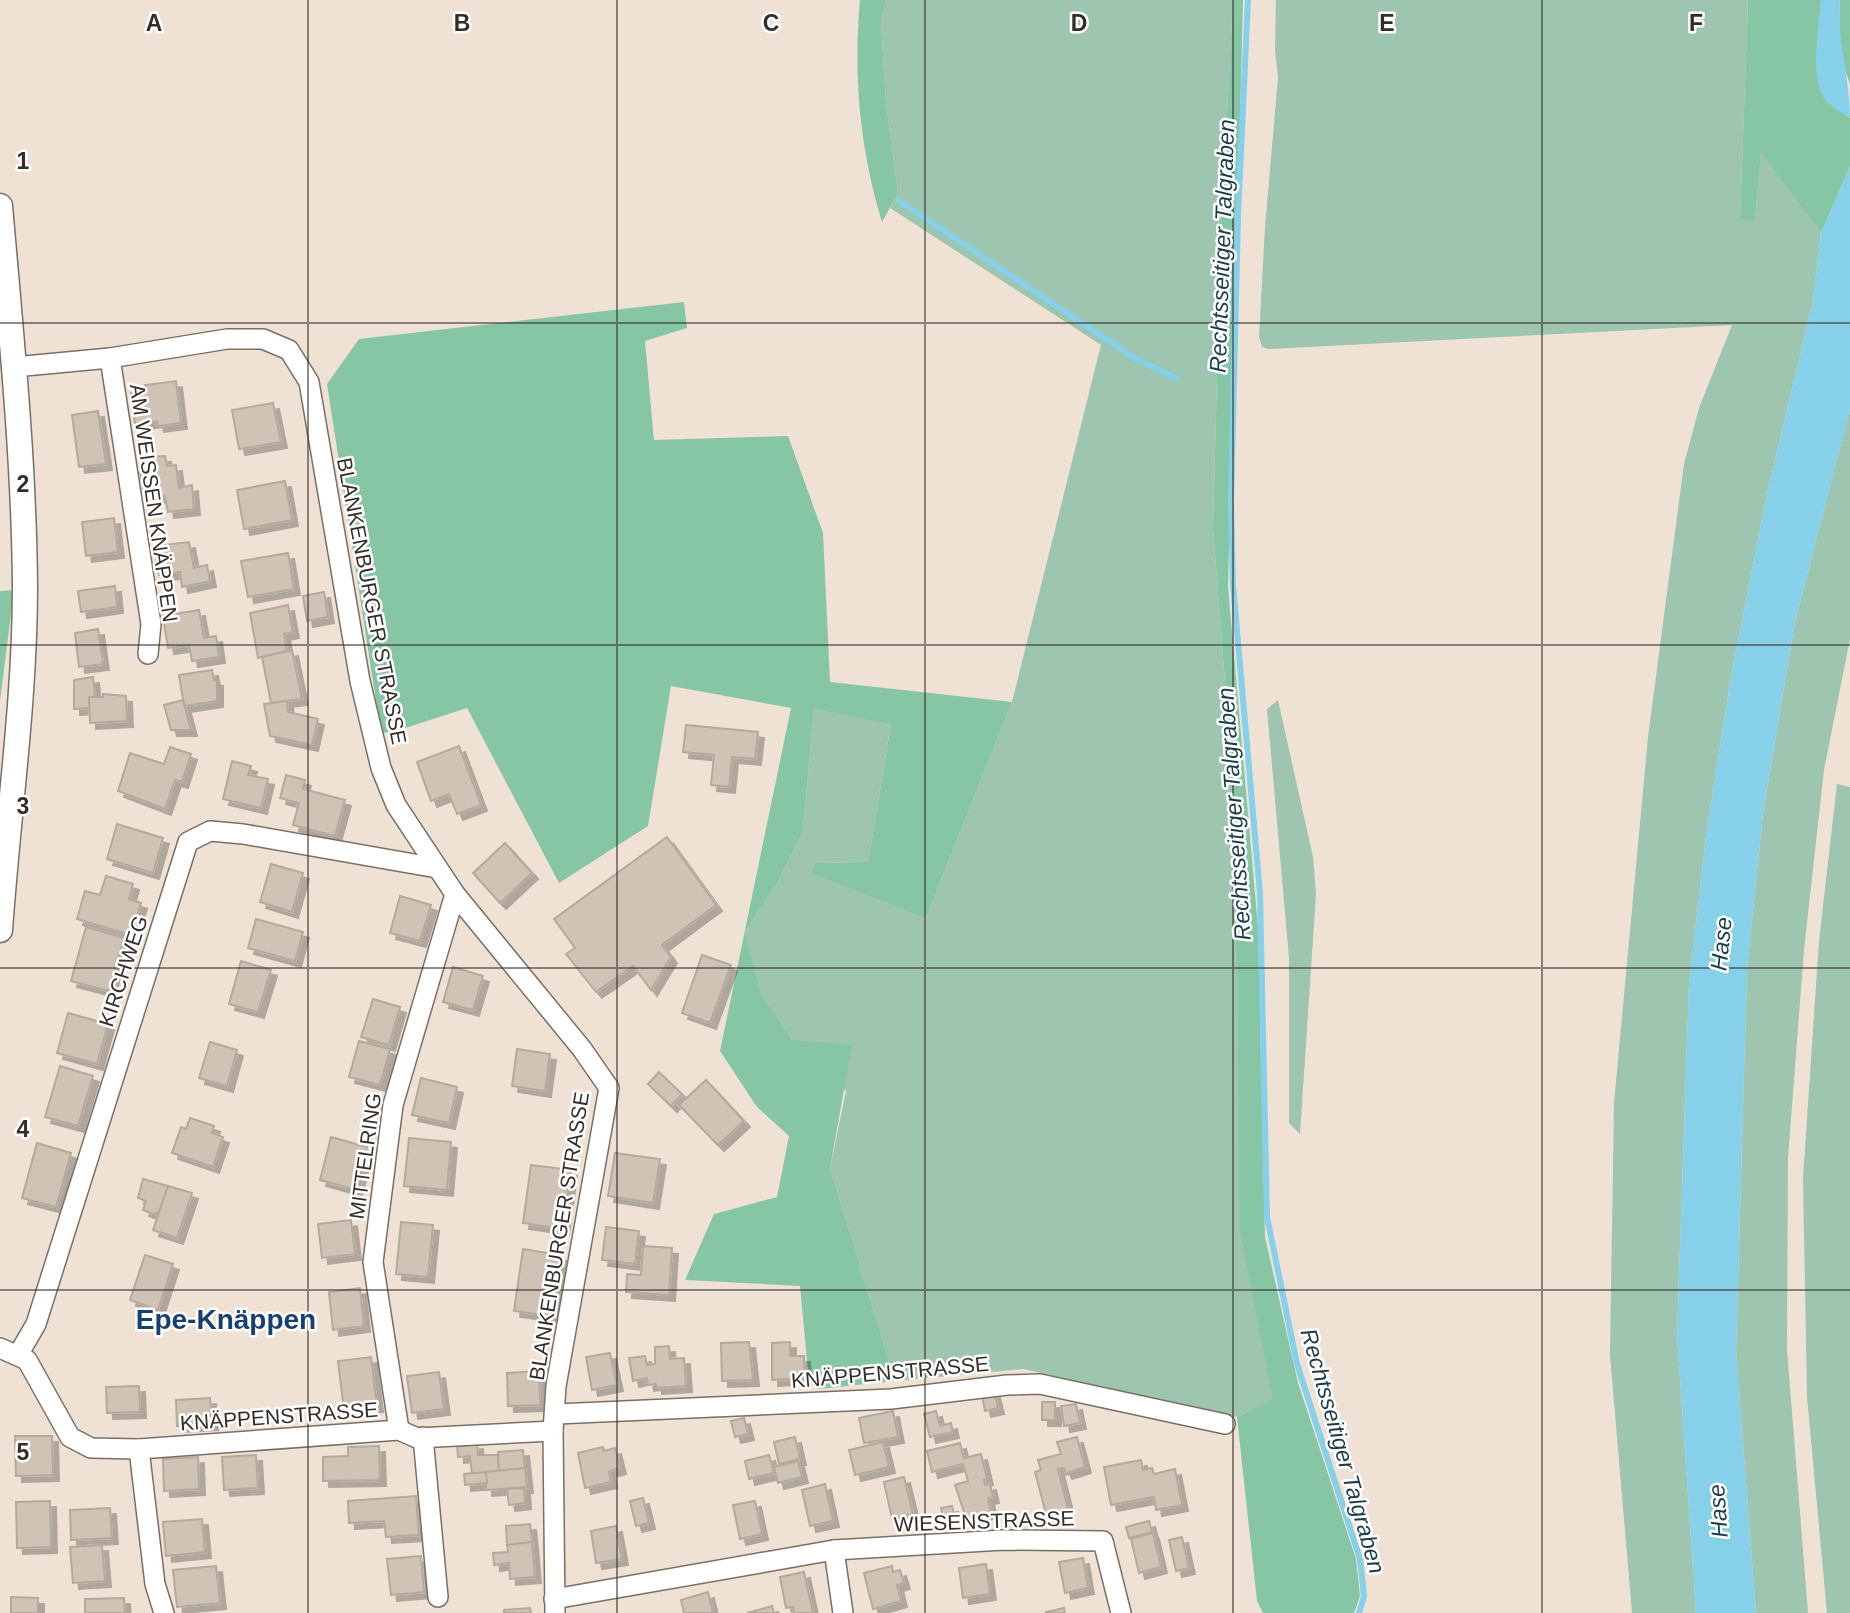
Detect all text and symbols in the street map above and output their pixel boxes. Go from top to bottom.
text: A [146,10,162,36]
text: B [454,10,470,36]
text: C [763,10,779,36]
text: D [1071,10,1087,36]
text: E [1379,10,1395,36]
text: F [1689,10,1703,36]
water label: Rechtsseitiger Talgraben [1205,119,1239,373]
text: 1 [17,148,30,174]
street label: AM WEISSEN KNÄPPEN [126,382,182,624]
street label: BLANKENBURGER STRASSE [333,456,411,746]
text: 2 [17,471,29,497]
water label: Rechtsseitiger Talgraben [1212,687,1256,941]
text: 3 [17,793,29,819]
street label: KIRCHWEG [94,913,152,1029]
water label: Hase [1705,916,1737,972]
street label: BLANKENBURGER STRASSE [525,1090,593,1382]
street label: MITTELRING [345,1091,385,1221]
text: 4 [17,1116,30,1142]
district label: Epe-Knäppen [136,1304,316,1335]
water label: Rechtsseitiger Talgraben [1296,1326,1390,1576]
street label: KNÄPPENSTRASSE [790,1352,990,1392]
street label: KNÄPPENSTRASSE [179,1398,379,1434]
text: 5 [17,1439,30,1465]
water label: Hase [1703,1483,1733,1539]
street label: WIESENSTRASSE [893,1506,1075,1536]

